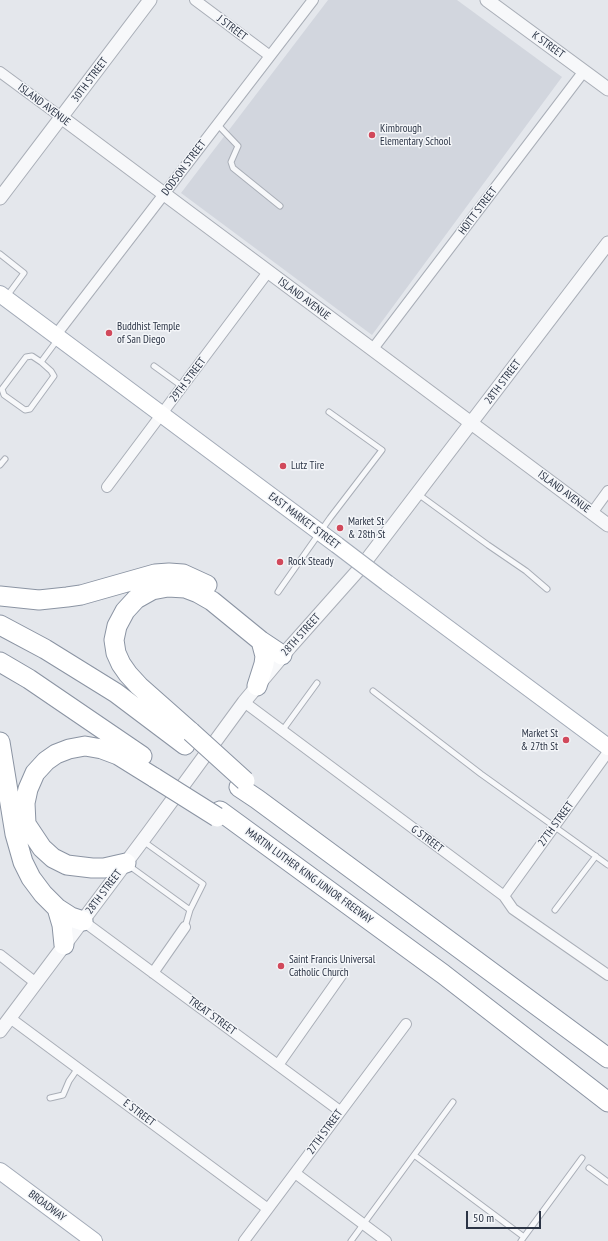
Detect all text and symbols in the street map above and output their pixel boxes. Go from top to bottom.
street label: J STREET [214,12,250,44]
street label: K STREET [529,29,567,61]
street label: 30TH STREET [69,55,111,105]
street label: ISLAND AVENUE [15,81,73,129]
place label: Kimbrough Elementary School [380,122,451,148]
marker: Kimbrough Elementary School [367,130,377,140]
street label: DODSON STREET [159,138,209,198]
street label: HOITT STREET [456,185,500,237]
street label: ISLAND AVENUE [275,275,333,323]
place label: Buddhist Temple of San Diego [117,320,180,346]
marker: Buddhist Temple of San Diego [104,328,114,338]
street label: 29TH STREET [167,355,209,405]
street label: 28TH STREET [482,357,524,407]
place label: Lutz Tire [291,459,324,473]
marker: Lutz Tire [278,461,288,471]
street label: ISLAND AVENUE [535,468,593,516]
street label: EAST MARKET STREET [266,490,342,552]
place label: Market St & 28th St [348,515,385,541]
marker: Market St & 28th St [335,523,345,533]
place label: Rock Steady [288,555,334,569]
marker: Rock Steady [275,557,285,567]
street label: 28TH STREET [279,611,323,659]
place label: Market St & 27th St [521,727,558,753]
marker: Market St & 27th St [561,735,571,745]
street label: 27TH STREET [535,799,577,849]
street label: G STREET [408,823,446,855]
street label: MARTIN LUTHER KING JUNIOR FREEWAY [243,825,375,927]
street label: 28TH STREET [83,867,125,917]
place label: Saint Francis Universal Catholic Church [289,953,375,979]
marker: Saint Francis Universal Catholic Church [276,961,286,971]
street label: TREAT STREET [185,994,239,1038]
street label: E STREET [121,1097,157,1129]
street label: 27TH STREET [304,1107,346,1157]
street label: BROADWAY [26,1188,68,1224]
scale bar [468,1203,543,1229]
text: 50 m [473,1210,494,1225]

